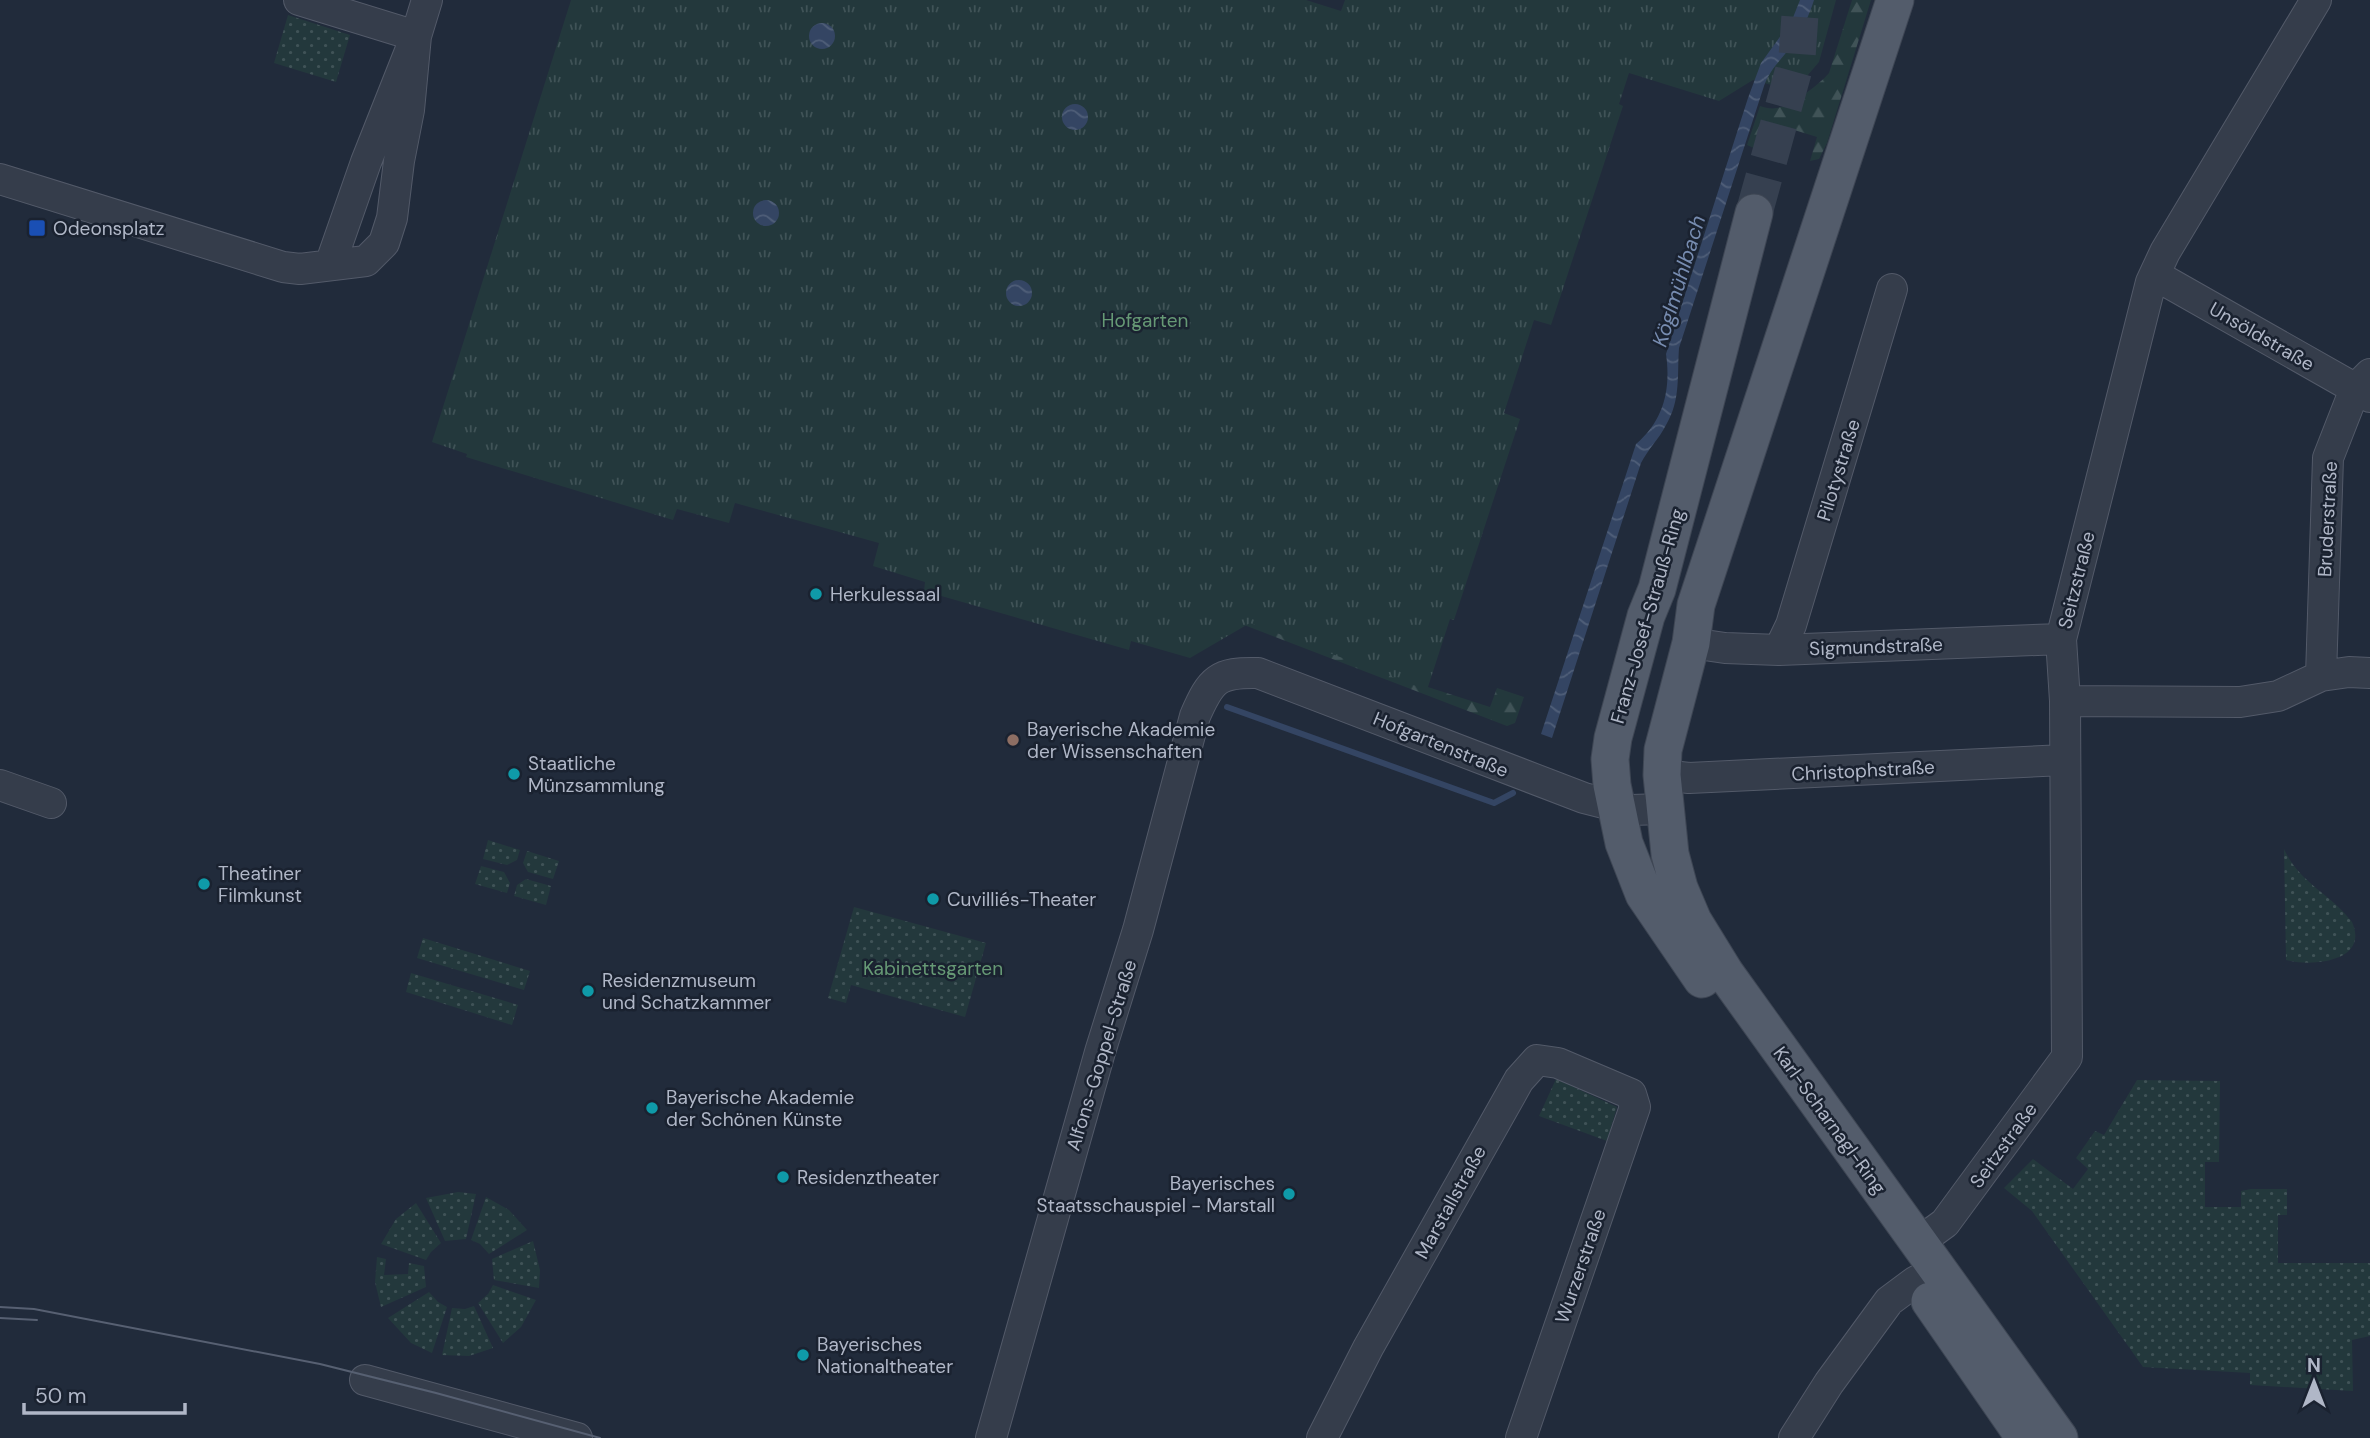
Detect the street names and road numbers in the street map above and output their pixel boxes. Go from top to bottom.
street label: Unsöldstraße [2205,296,2319,377]
street label: Pilotystraße [1811,416,1866,524]
street label: Bruderstraße [2312,460,2343,578]
street label: Franz-Josef-Strauß-Ring [1605,506,1690,726]
street label: Seitzstraße [2052,529,2101,631]
street label: Sigmundstraße [1809,632,1943,661]
street label: Hofgartenstraße [1369,706,1512,783]
street label: Christophstraße [1791,754,1935,787]
street label: Alfons-Goppel-Straße [1060,957,1142,1154]
street label: Karl-Scharnagl-Ring [1768,1042,1892,1199]
street label: Seitzstraße [1964,1098,2043,1193]
street label: Marstallstraße [1409,1141,1492,1263]
street label: Wurzerstraße [1549,1206,1612,1327]

